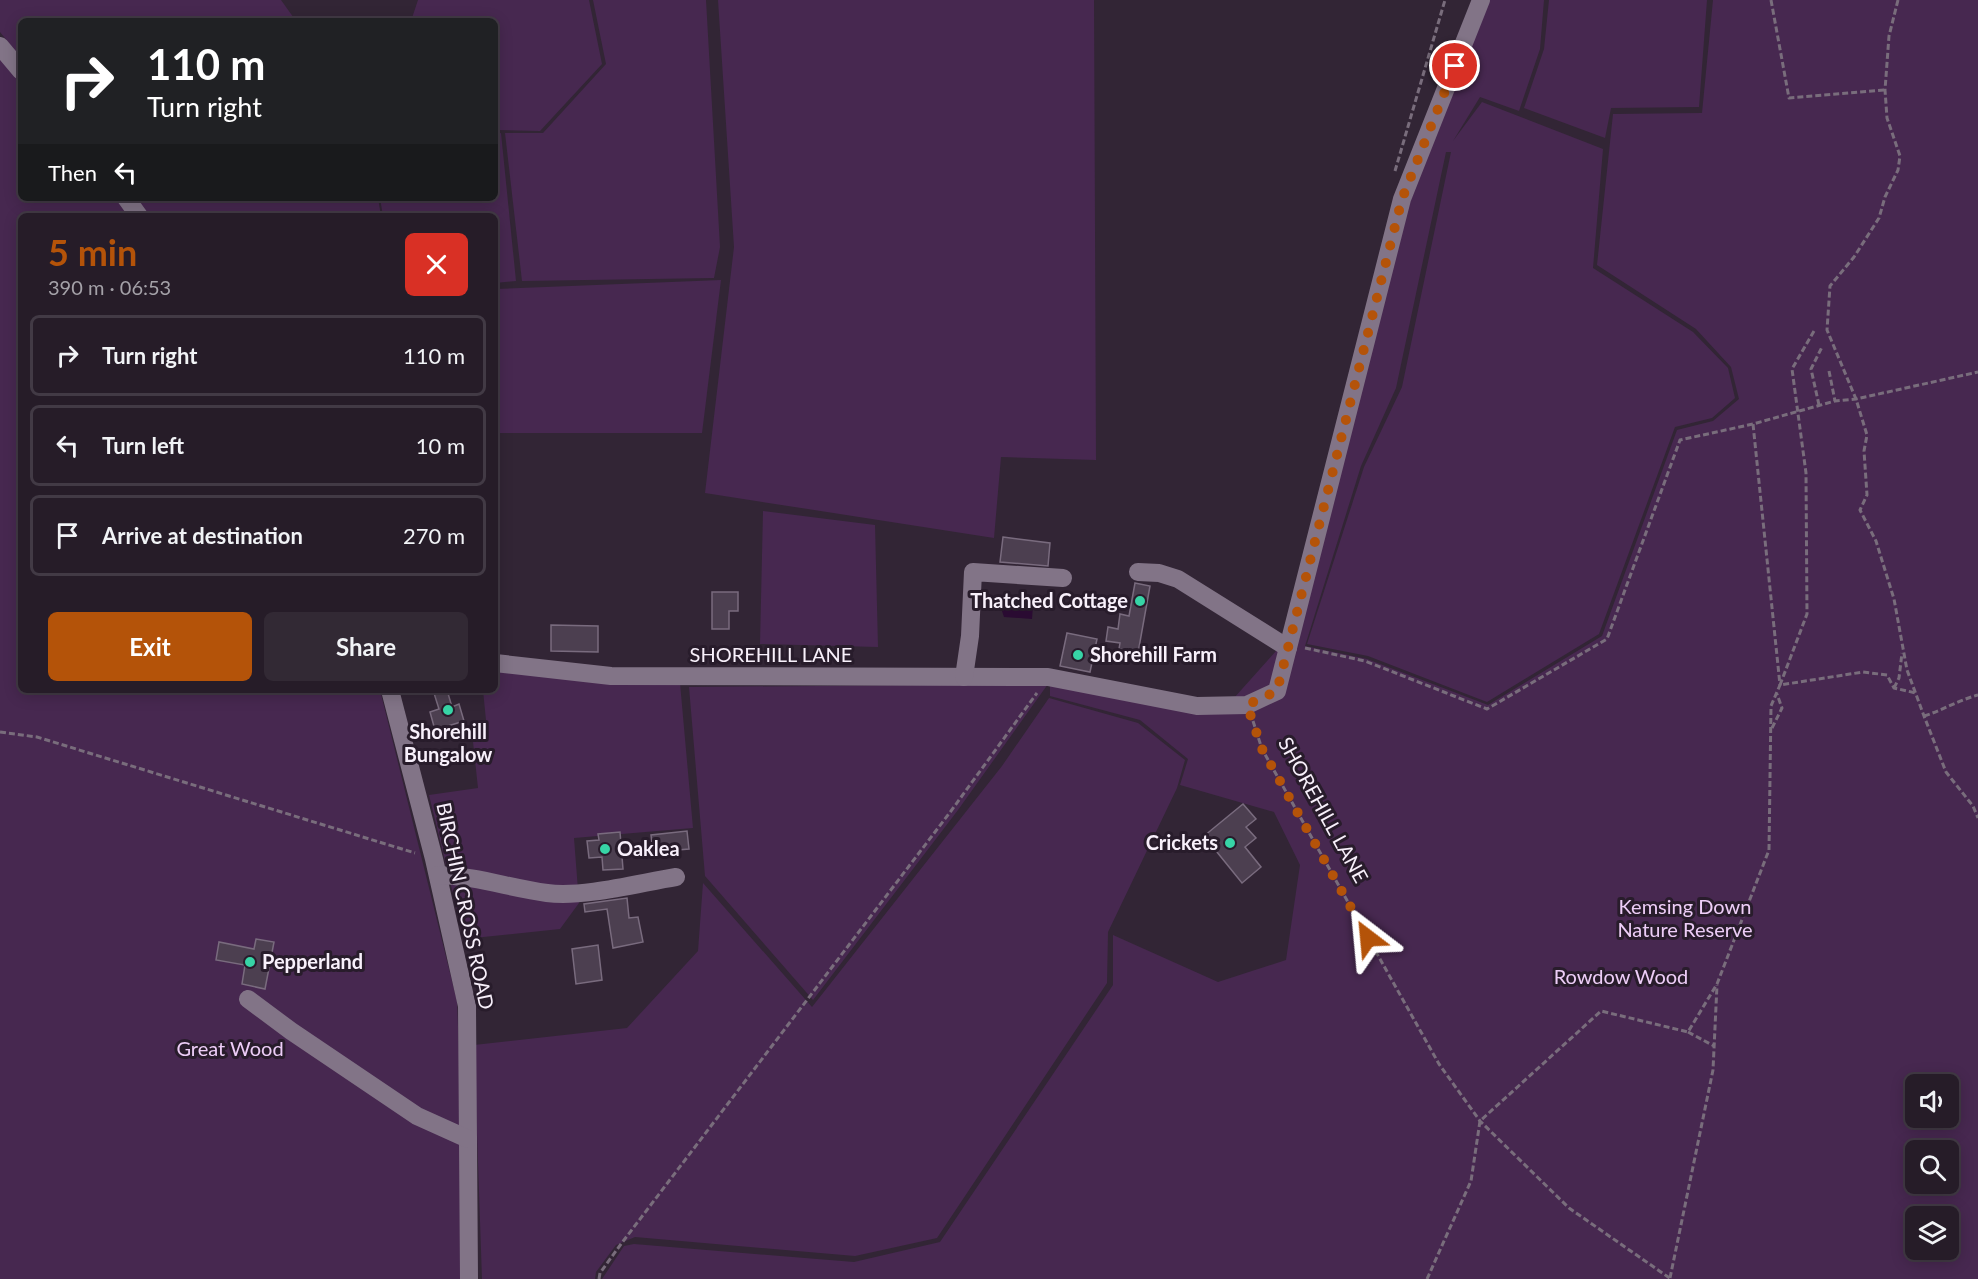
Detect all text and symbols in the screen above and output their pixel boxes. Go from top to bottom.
text: 110 m [147,39,265,89]
pin [1429,40,1480,91]
icon: right [48,42,126,120]
icon: arrive [1438,49,1471,82]
text: Turn right [147,90,262,123]
icon: left [109,156,142,189]
text: Then [48,159,97,186]
text: 5 min [48,230,137,274]
button: close [405,233,468,296]
text: 390 m · 06:53 [48,275,171,299]
icon: right [51,339,84,372]
text: Turn right [102,342,197,369]
text: 110 m [403,342,465,369]
icon: left [51,429,84,462]
text: Turn left [102,432,184,459]
text: 10 m [416,432,465,459]
icon: arrive [51,519,84,552]
text: Arrive at destination [102,522,303,549]
text: 270 m [403,522,465,549]
place label: Thatched Cottage [970,588,1128,612]
marker: Thatched Cottage [1133,594,1147,608]
button: Exit [48,612,252,681]
button: Share [264,612,468,681]
street label: SHOREHILL LANE [690,642,852,666]
place label: Shorehill Farm [1090,642,1217,666]
marker: Shorehill Farm [1071,648,1085,662]
marker: Shorehill Bungalow [441,703,455,717]
place label: Shorehill Bungalow [404,719,492,766]
street label: SHOREHILL LANE [1274,733,1374,887]
street label: BIRCHIN CROSS ROAD [432,800,500,1011]
place label: Crickets [1146,830,1218,854]
place label: Oaklea [617,836,680,860]
marker: Crickets [1223,836,1237,850]
marker: Oaklea [598,842,612,856]
park label: Kemsing Down Nature Reserve [1617,894,1753,941]
position arrow [1336,906,1400,970]
place label: Pepperland [262,949,363,973]
marker: Pepperland [243,955,257,969]
park label: Rowdow Wood [1554,964,1688,988]
park label: Great Wood [176,1036,284,1060]
map controls [1905,1074,1959,1260]
button: sound [1905,1074,1959,1128]
button: search [1905,1140,1959,1194]
button: layers [1905,1206,1959,1260]

